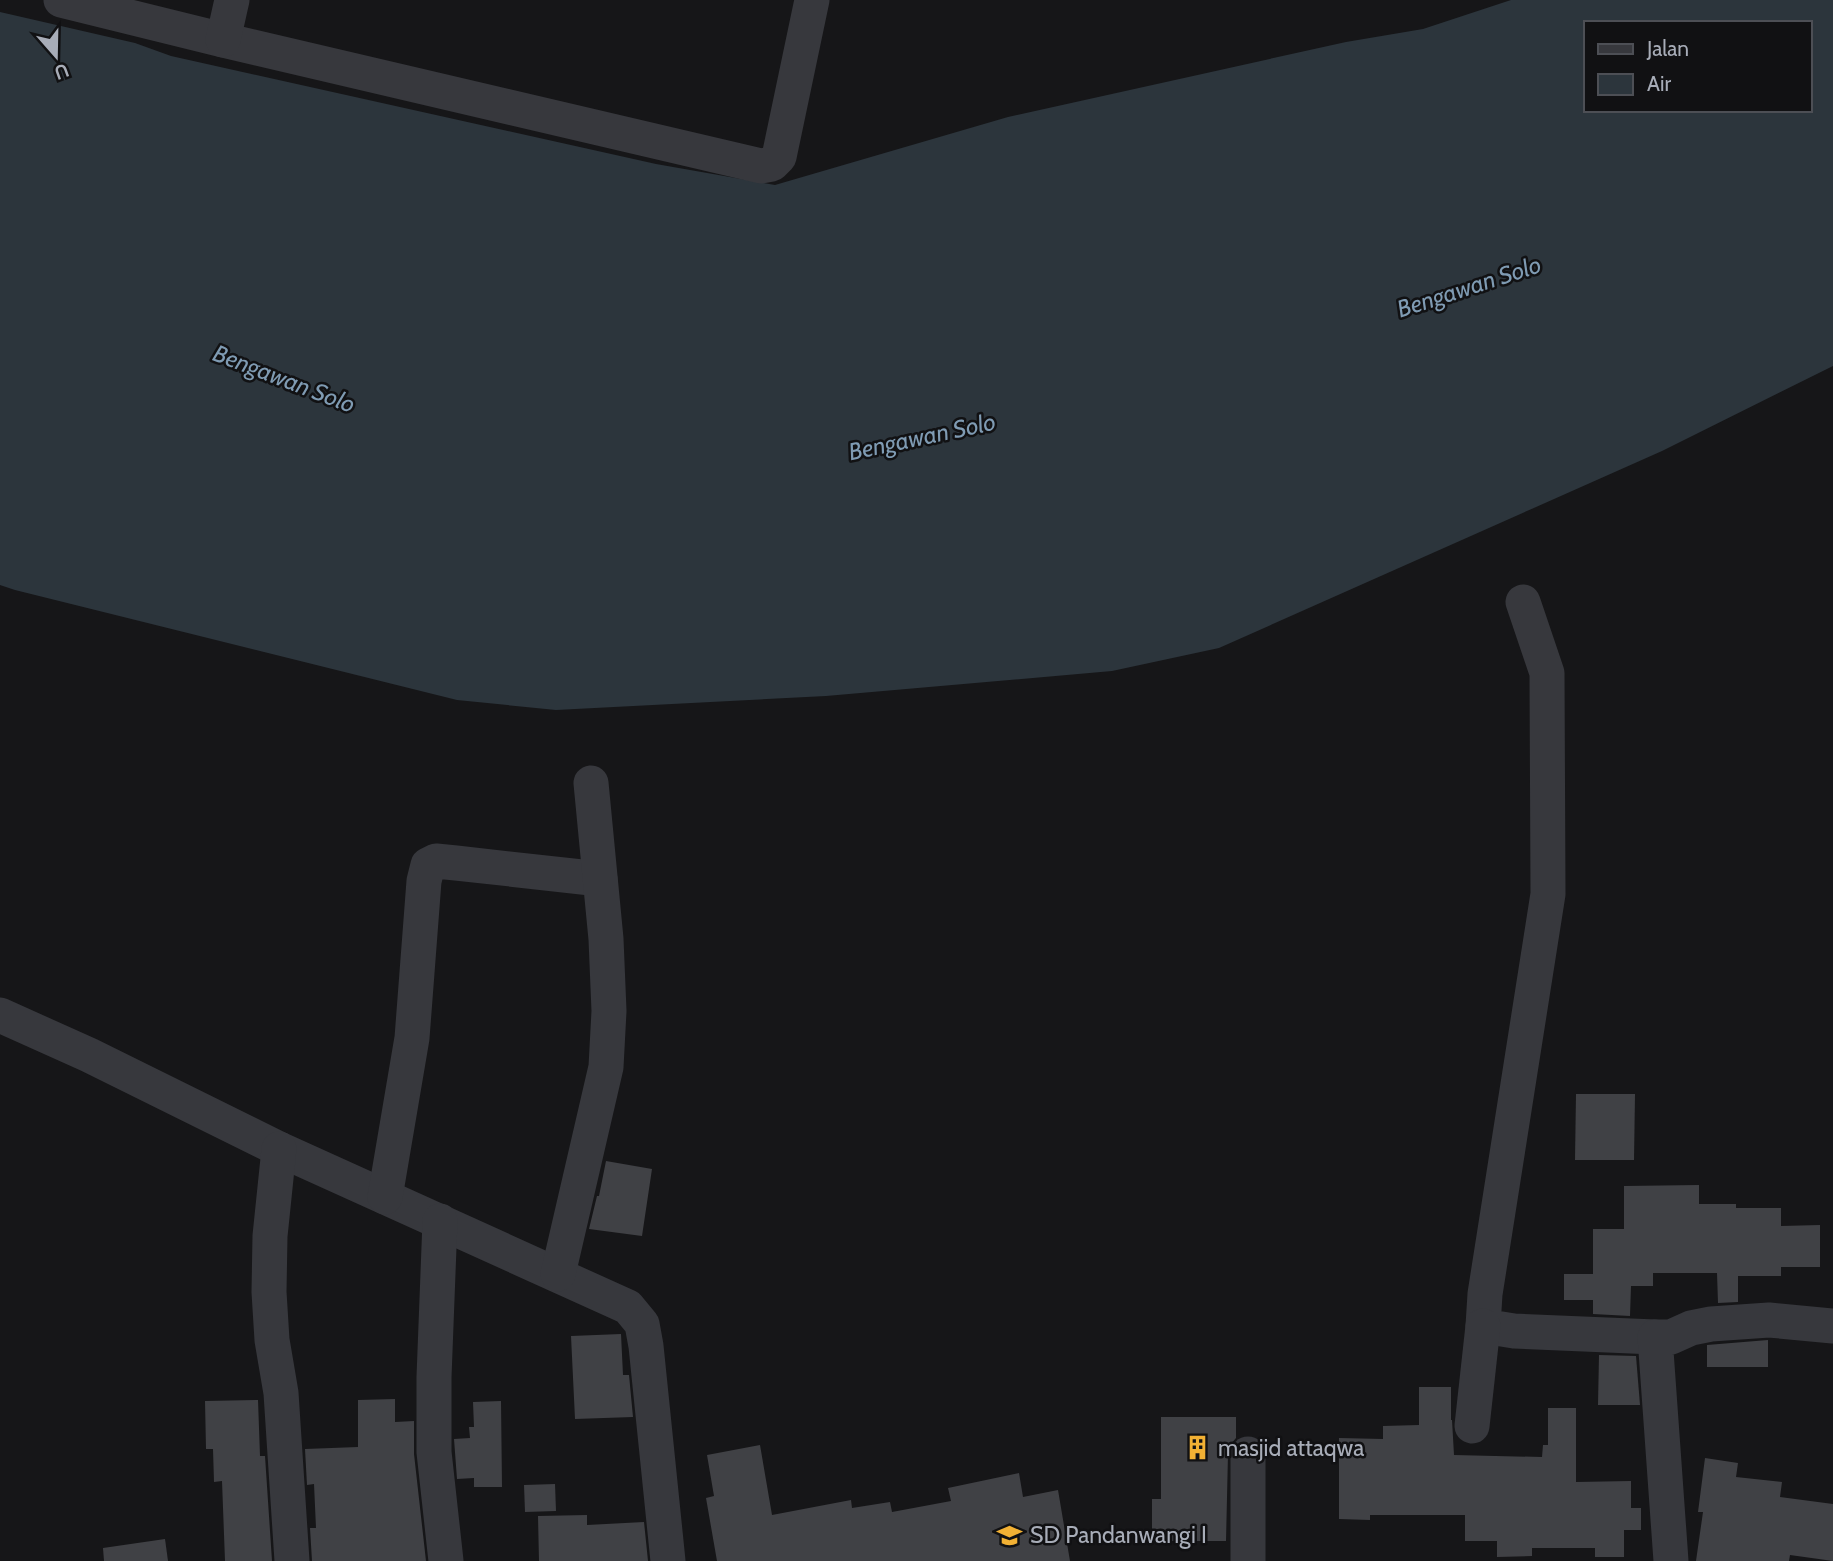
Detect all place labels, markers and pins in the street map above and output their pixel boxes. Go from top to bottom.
building icon: masjid attaqwa [1184,1434,1212,1462]
place label: masjid attaqwa [1218,1434,1364,1462]
school or university icon: SD Pandanwangi I [996,1521,1024,1549]
place label: SD Pandanwangi I [1030,1521,1207,1549]

